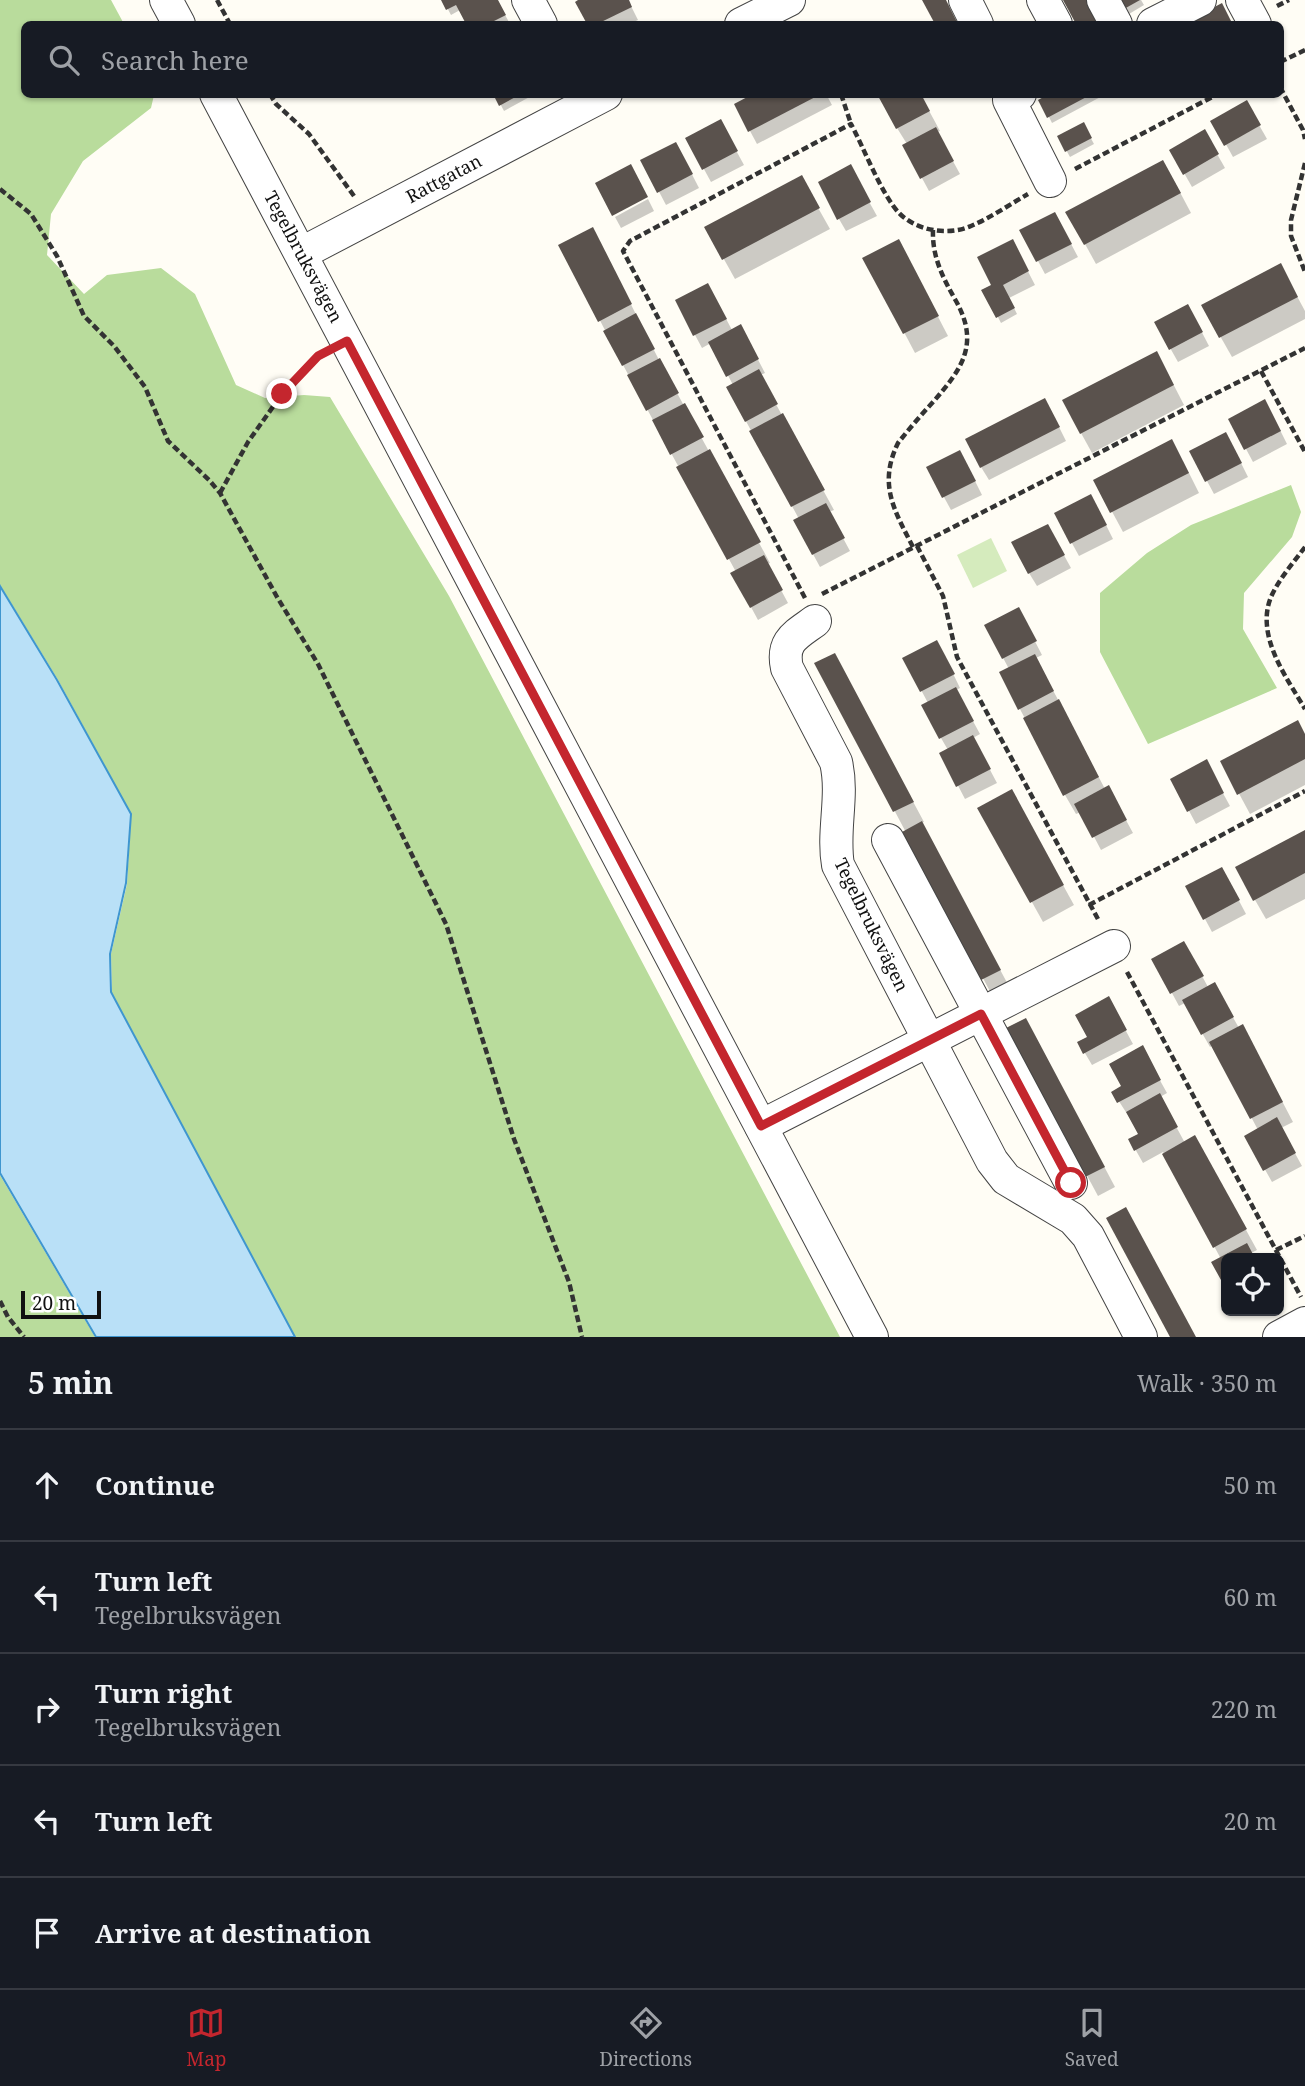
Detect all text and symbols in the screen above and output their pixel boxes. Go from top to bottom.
search box [21,21,1284,98]
icon: search [45,41,83,79]
text: Search here [101,42,249,78]
street label: Rattgatan [401,148,486,208]
street label: Tegelbruksvägen [259,187,349,327]
route end [266,378,297,409]
street label: Tegelbruksvägen [829,854,915,996]
route start [1055,1167,1086,1198]
map controls [1221,1253,1284,1316]
button: locate [1221,1253,1284,1316]
scale bar [21,1288,102,1320]
text: 20 m [32,1290,76,1316]
text: 5 min [28,1362,113,1403]
text: Walk · 350 m [1137,1367,1277,1399]
icon: ahead [28,1466,66,1504]
text: Continue [95,1467,215,1503]
text: 50 m [1224,1469,1277,1501]
text: Turn left [95,1563,212,1599]
icon: left [28,1578,66,1616]
text: 60 m [1224,1581,1277,1613]
text: Tegelbruksvägen [95,1599,281,1631]
text: Turn right [95,1675,232,1711]
icon: right [28,1690,66,1728]
text: 220 m [1211,1693,1277,1725]
text: Tegelbruksvägen [95,1711,281,1743]
icon: left [28,1802,66,1840]
text: Turn left [95,1803,212,1839]
text: 20 m [1224,1805,1277,1837]
icon: arrive [28,1914,66,1952]
text: Arrive at destination [95,1915,371,1951]
tab: Map [186,2004,227,2072]
tab: Directions [599,2004,692,2072]
tab: Saved [1065,2004,1119,2072]

